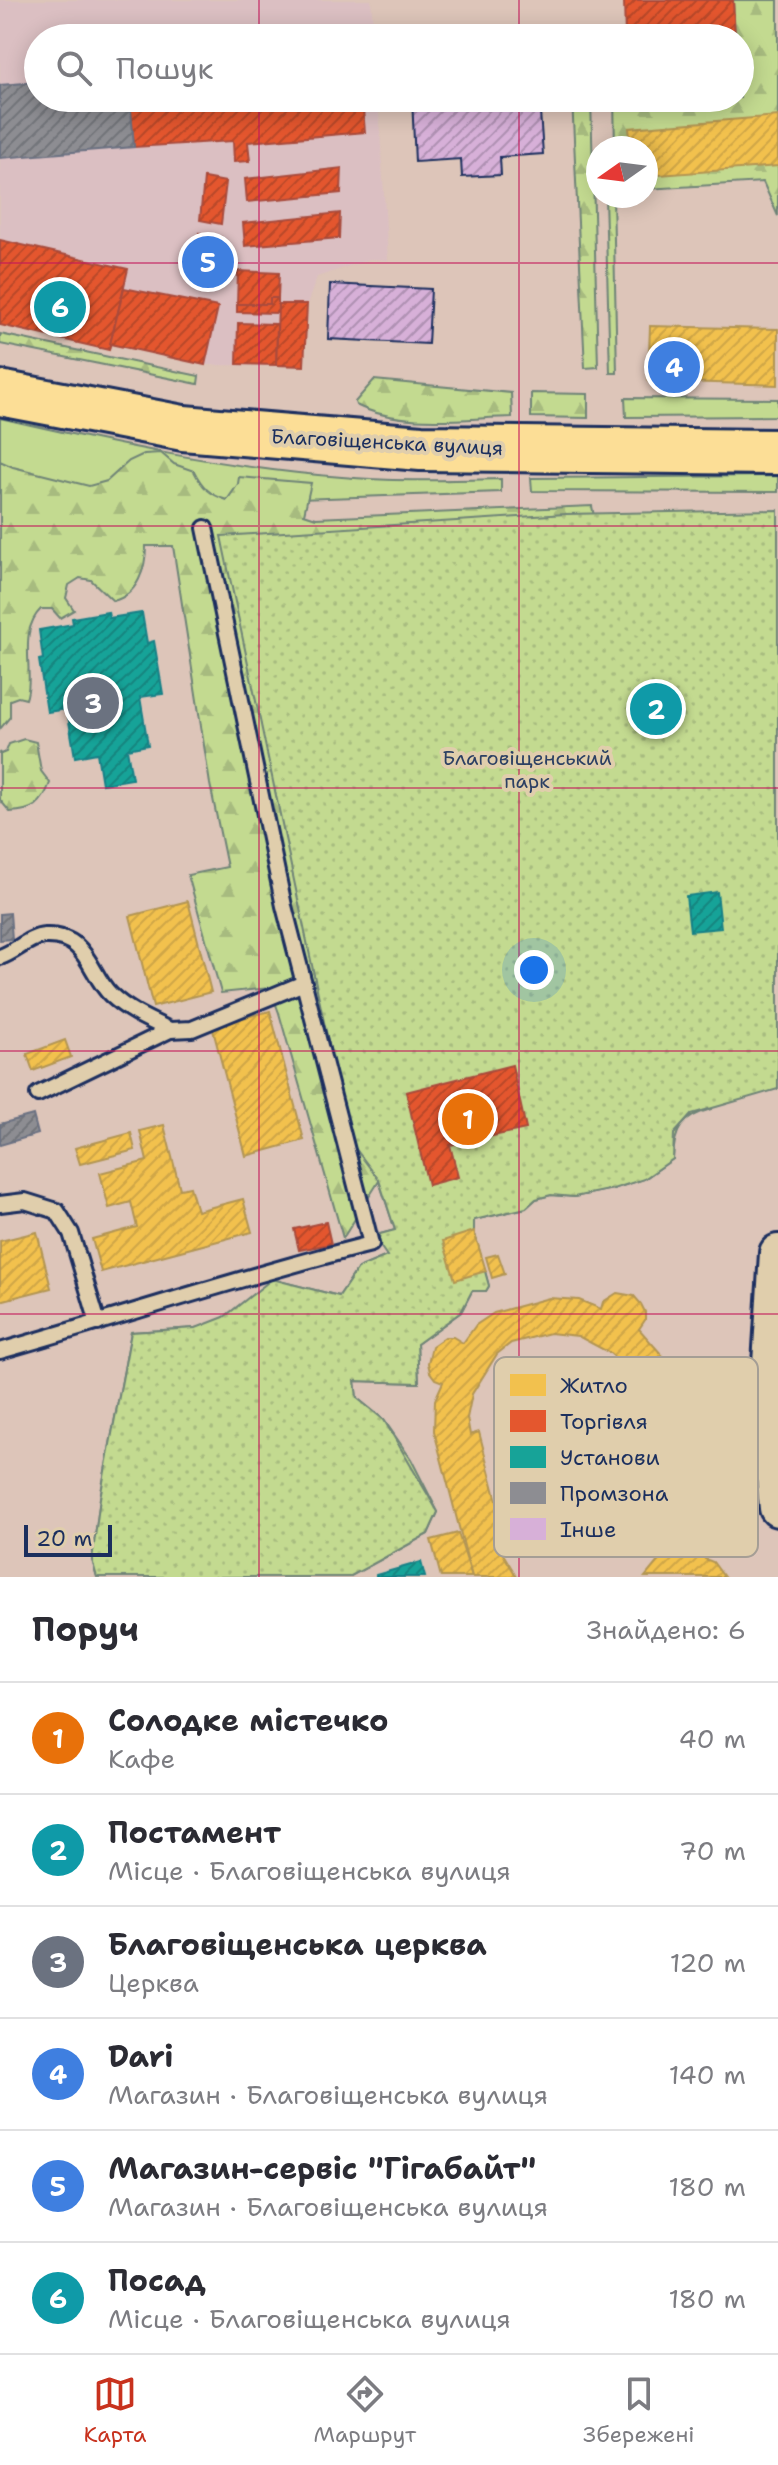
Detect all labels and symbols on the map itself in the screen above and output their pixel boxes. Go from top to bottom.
north arrow [586,136,658,208]
pin: 5 [182,232,234,292]
pin: 6 [34,277,86,337]
pin: 4 [648,337,700,397]
street label: Благовіщенська вулиця [270,423,504,461]
pin: 3 [67,673,119,733]
pin: 2 [630,679,682,739]
park label: Благовіщенський парк [442,745,612,794]
your location [514,950,554,990]
pin: 1 [442,1089,494,1149]
legend [494,1357,758,1557]
text: Житло [560,1371,628,1400]
text: Торгівля [560,1407,648,1436]
text: Установи [560,1443,660,1472]
text: Промзона [560,1479,669,1508]
text: Інше [560,1515,616,1544]
scale bar [24,1521,112,1557]

